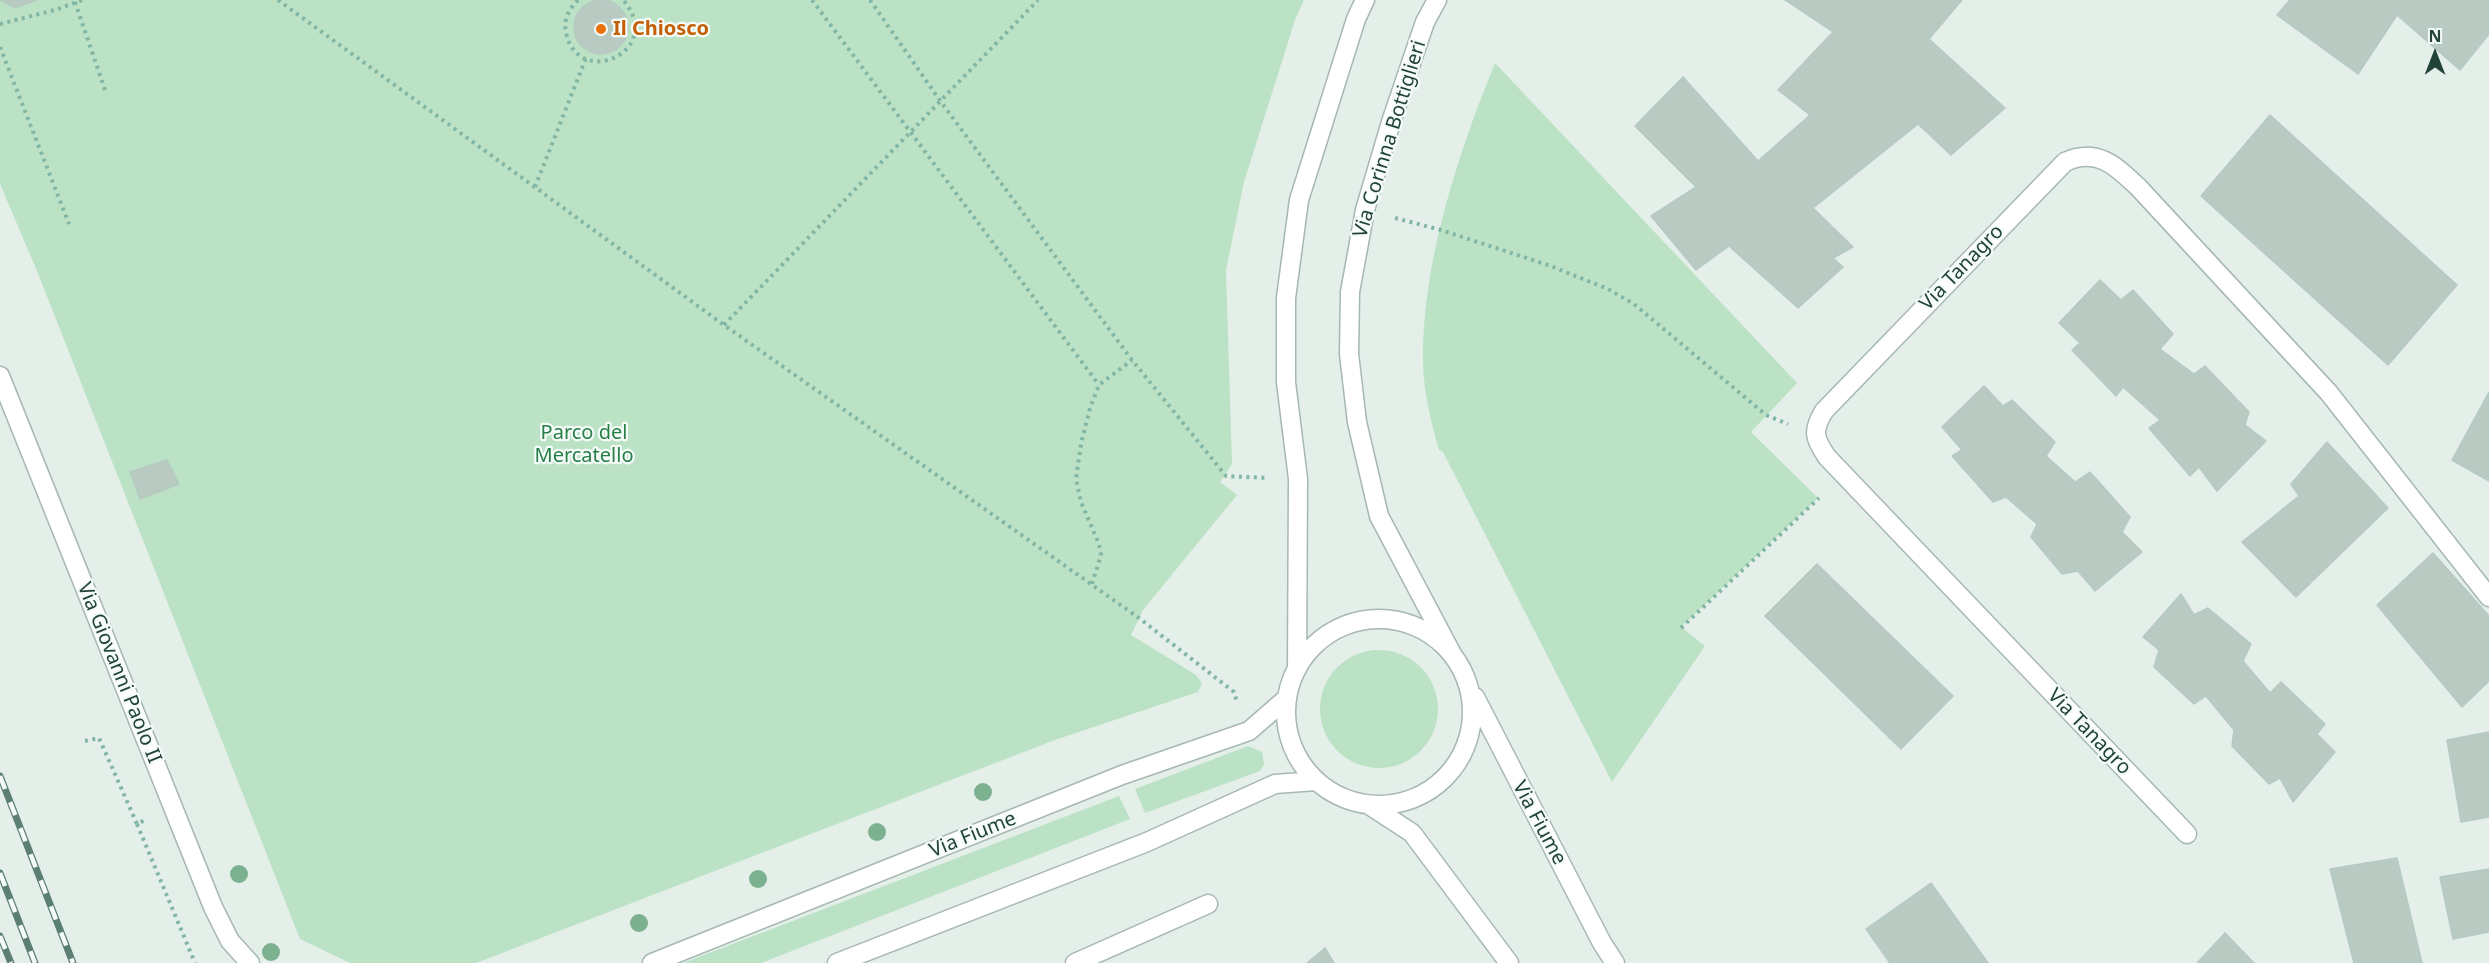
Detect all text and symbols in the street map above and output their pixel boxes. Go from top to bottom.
place label: Il Chiosco [613,17,709,41]
marker: Il Chiosco [594,22,608,36]
north arrow [2405,24,2465,84]
text: N [2428,25,2442,47]
street label: Via Corinna Bottiglieri [1349,38,1431,240]
street label: Via Tanagro [1915,220,2009,316]
park label: Parco del Mercatello [534,421,634,468]
street label: Via Giovanni Paolo II [72,579,166,767]
street label: Via Tanagro [2042,684,2136,780]
street label: Via Fiume [1507,777,1571,869]
street label: Via Fiume [926,807,1020,863]

